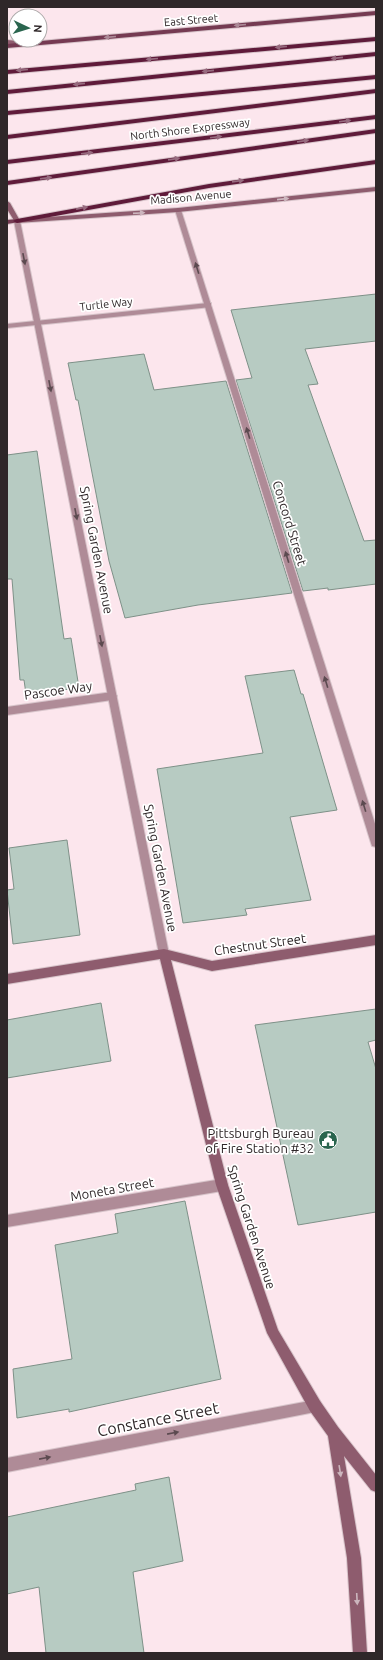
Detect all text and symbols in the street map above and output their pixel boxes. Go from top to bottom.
north arrow [8,8,48,48]
street label: East Street [164,12,219,28]
one-way arrow [233,22,246,29]
text: N [32,24,44,33]
one-way arrow [104,33,116,40]
one-way arrow [275,44,287,51]
one-way arrow [146,55,158,62]
one-way arrow [331,55,343,61]
one-way arrow [16,67,28,74]
one-way arrow [202,68,214,74]
one-way arrow [73,81,85,88]
street label: North Shore Expressway [130,116,251,142]
one-way arrow [339,118,352,124]
one-way arrow [210,134,222,140]
one-way arrow [297,138,309,144]
one-way arrow [81,150,94,156]
one-way arrow [168,156,180,162]
one-way arrow [40,175,52,181]
one-way arrow [232,178,244,184]
street label: Madison Avenue [150,187,232,207]
one-way arrow [277,196,289,202]
one-way arrow [76,205,89,211]
one-way arrow [133,209,145,216]
one-way arrow [22,253,28,265]
one-way arrow [193,261,199,273]
street label: Turtle Way [79,295,134,313]
one-way arrow [47,380,53,393]
one-way arrow [245,427,251,439]
street label: Concord Street [270,479,310,567]
street label: Spring Garden Avenue [78,485,116,615]
one-way arrow [73,508,79,520]
one-way arrow [284,551,290,563]
one-way arrow [99,635,105,647]
one-way arrow [323,675,329,687]
street label: Pascoe Way [23,678,93,702]
one-way arrow [361,799,367,811]
street label: Spring Garden Avenue [142,803,180,933]
street label: Chestnut Street [213,931,307,957]
place label: Pittsburgh Bureau of Fire Station #32 [205,1126,314,1155]
public building icon: Pittsburgh Bureau of Fire Station #32 [317,1129,339,1151]
street label: Spring Garden Avenue [225,1163,279,1291]
street label: Moneta Street [69,1175,155,1203]
street label: Constance Street [96,1398,221,1440]
one-way arrow [167,1430,179,1436]
one-way arrow [39,1454,51,1460]
one-way arrow [337,1465,343,1477]
one-way arrow [354,1593,360,1606]

